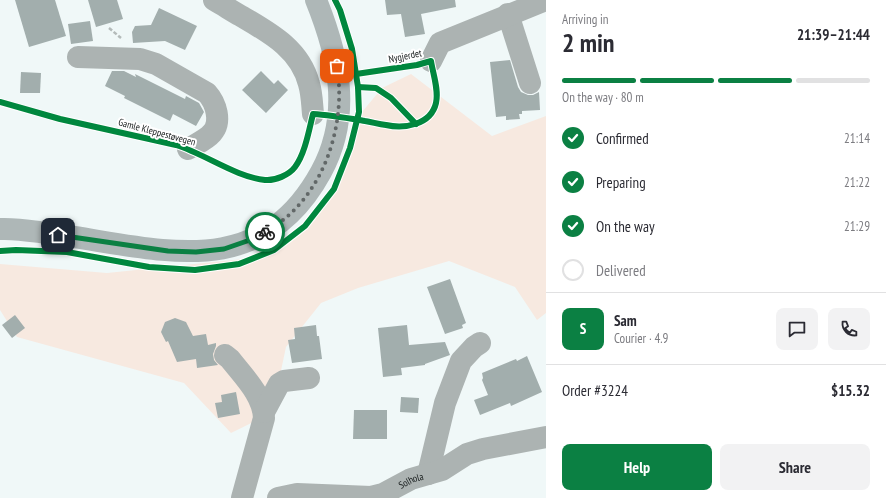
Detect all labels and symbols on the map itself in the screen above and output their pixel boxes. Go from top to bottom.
street label: Nygjerdet [387,46,423,66]
pin [320,49,354,83]
street label: Gamle Kleppestøvegen [117,115,197,149]
courier [245,212,285,252]
pin [41,218,75,252]
street label: Solhola [396,469,425,491]

